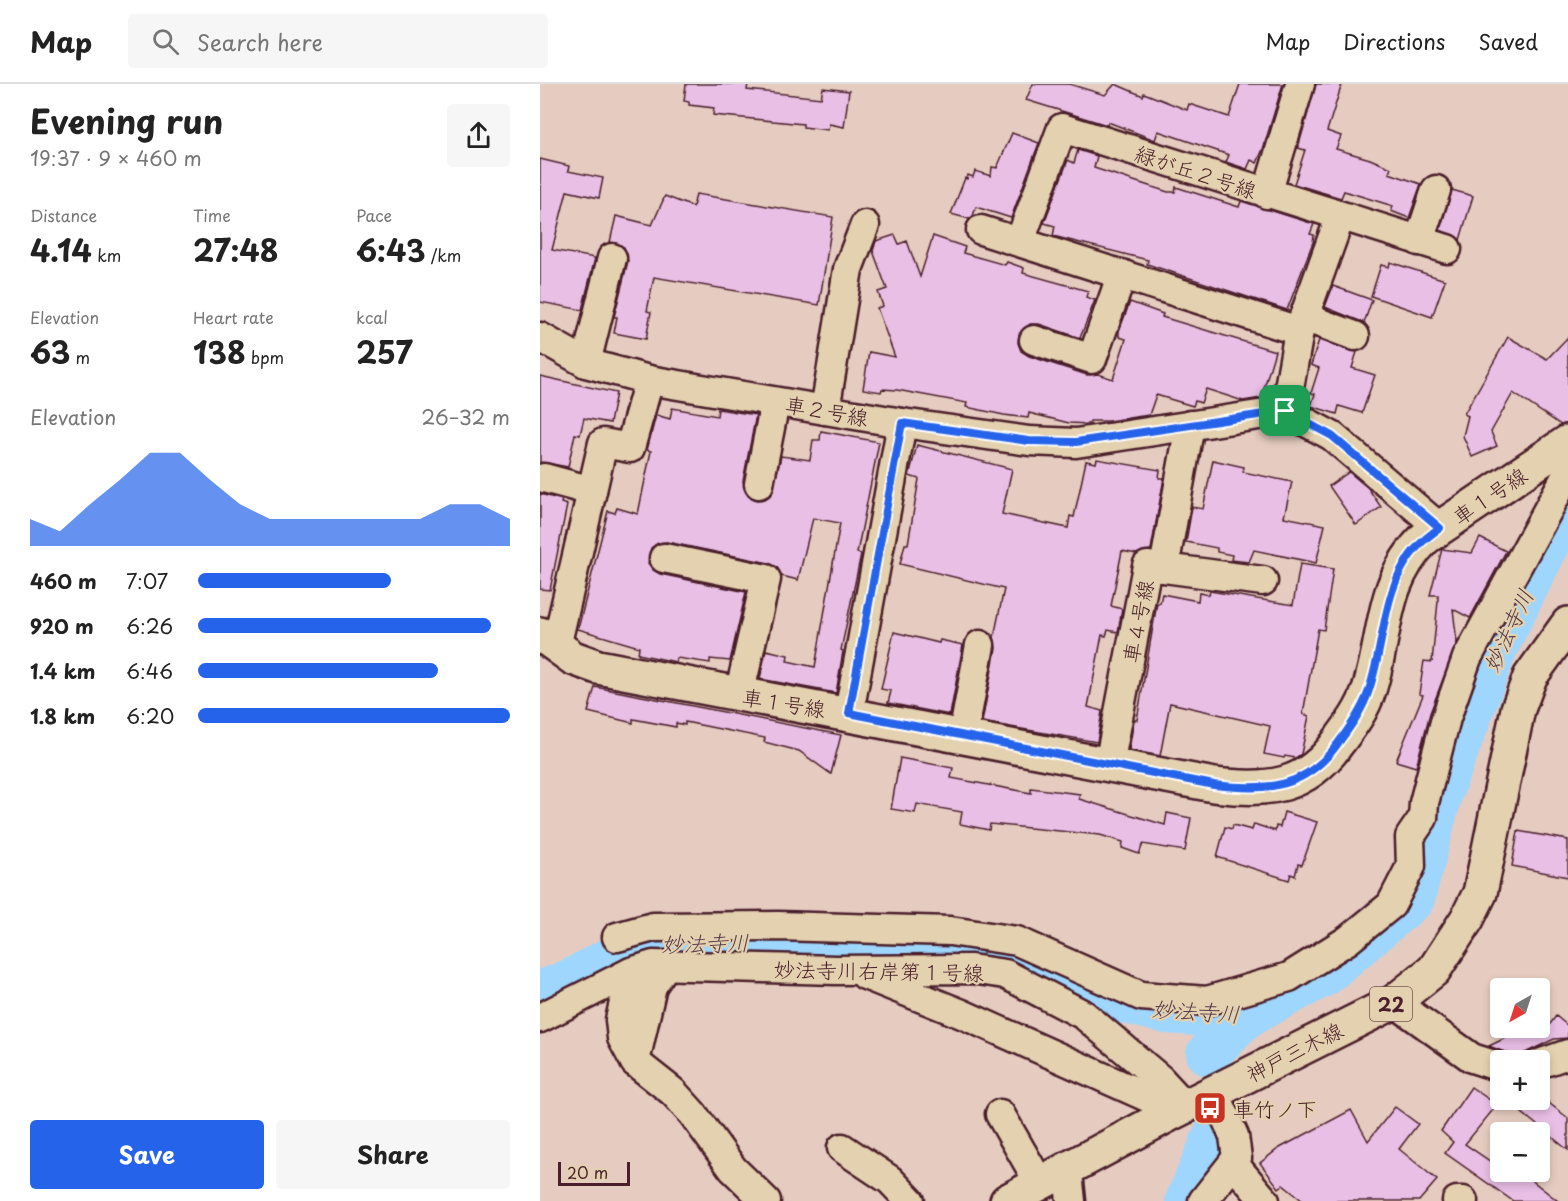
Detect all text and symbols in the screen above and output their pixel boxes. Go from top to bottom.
search box [128,14,548,68]
text: Map [30,20,92,63]
icon: search [149,25,182,58]
text: Search here [197,25,323,58]
text: Map [1265,25,1310,57]
text: Directions [1343,25,1445,57]
text: Saved [1478,25,1538,57]
text: Evening run [30,95,223,145]
button: share [447,104,510,167]
street label: 緑が丘２号線 [1131,136,1261,206]
text: 19:37 · 9 × 460 m [30,143,202,173]
text: Distance [30,203,97,227]
text: Time [193,203,231,227]
text: Pace [356,203,392,227]
text: 4.14 [30,227,92,272]
text: 27:48 [193,227,279,272]
text: 6:43 [356,227,426,272]
text: km [92,243,121,267]
text: /km [426,243,461,267]
text: Elevation [30,305,99,329]
text: Heart rate [193,305,274,329]
text: kcal [356,305,388,329]
text: 63 [30,329,70,374]
text: 138 [193,329,246,374]
text: 257 [356,329,413,374]
text: m [70,345,90,369]
text: bpm [246,345,284,369]
pin [1259,385,1310,436]
street label: 車２号線 [783,387,871,433]
icon: arrive [1268,394,1301,427]
text: Elevation [30,402,116,432]
text: 26–32 m [421,402,510,432]
street label: 車１号線 [1445,458,1533,532]
text: 460 m [30,566,97,596]
text: 7:07 [126,566,168,596]
street label: 車４号線 [1113,577,1161,665]
water label: 妙法寺川 [1473,583,1541,677]
text: 920 m [30,611,94,641]
text: 6:26 [126,611,173,641]
text: 1.4 km [30,656,96,686]
text: 6:46 [126,656,173,686]
street label: 車１号線 [740,680,828,724]
text: 1.8 km [30,701,95,731]
text: 6:20 [126,701,174,731]
water label: 妙法寺川 [661,925,749,959]
street label: 妙法寺川右岸第１号線 [774,952,984,988]
north arrow [1490,978,1550,1038]
map controls [1490,978,1550,1182]
road number: 22 [1370,987,1412,1021]
water label: 妙法寺川 [1151,990,1241,1030]
street label: 神戸三木線 [1240,1013,1348,1089]
button: + [1490,1050,1550,1110]
bus stop icon: 車竹ノ下 [1192,1090,1228,1126]
place label: 車竹ノ下 [1233,1092,1317,1124]
button: Save [30,1120,264,1189]
button: Share [276,1120,510,1189]
button: − [1490,1122,1550,1182]
scale bar [558,1159,630,1186]
text: 20 m [567,1160,608,1184]

